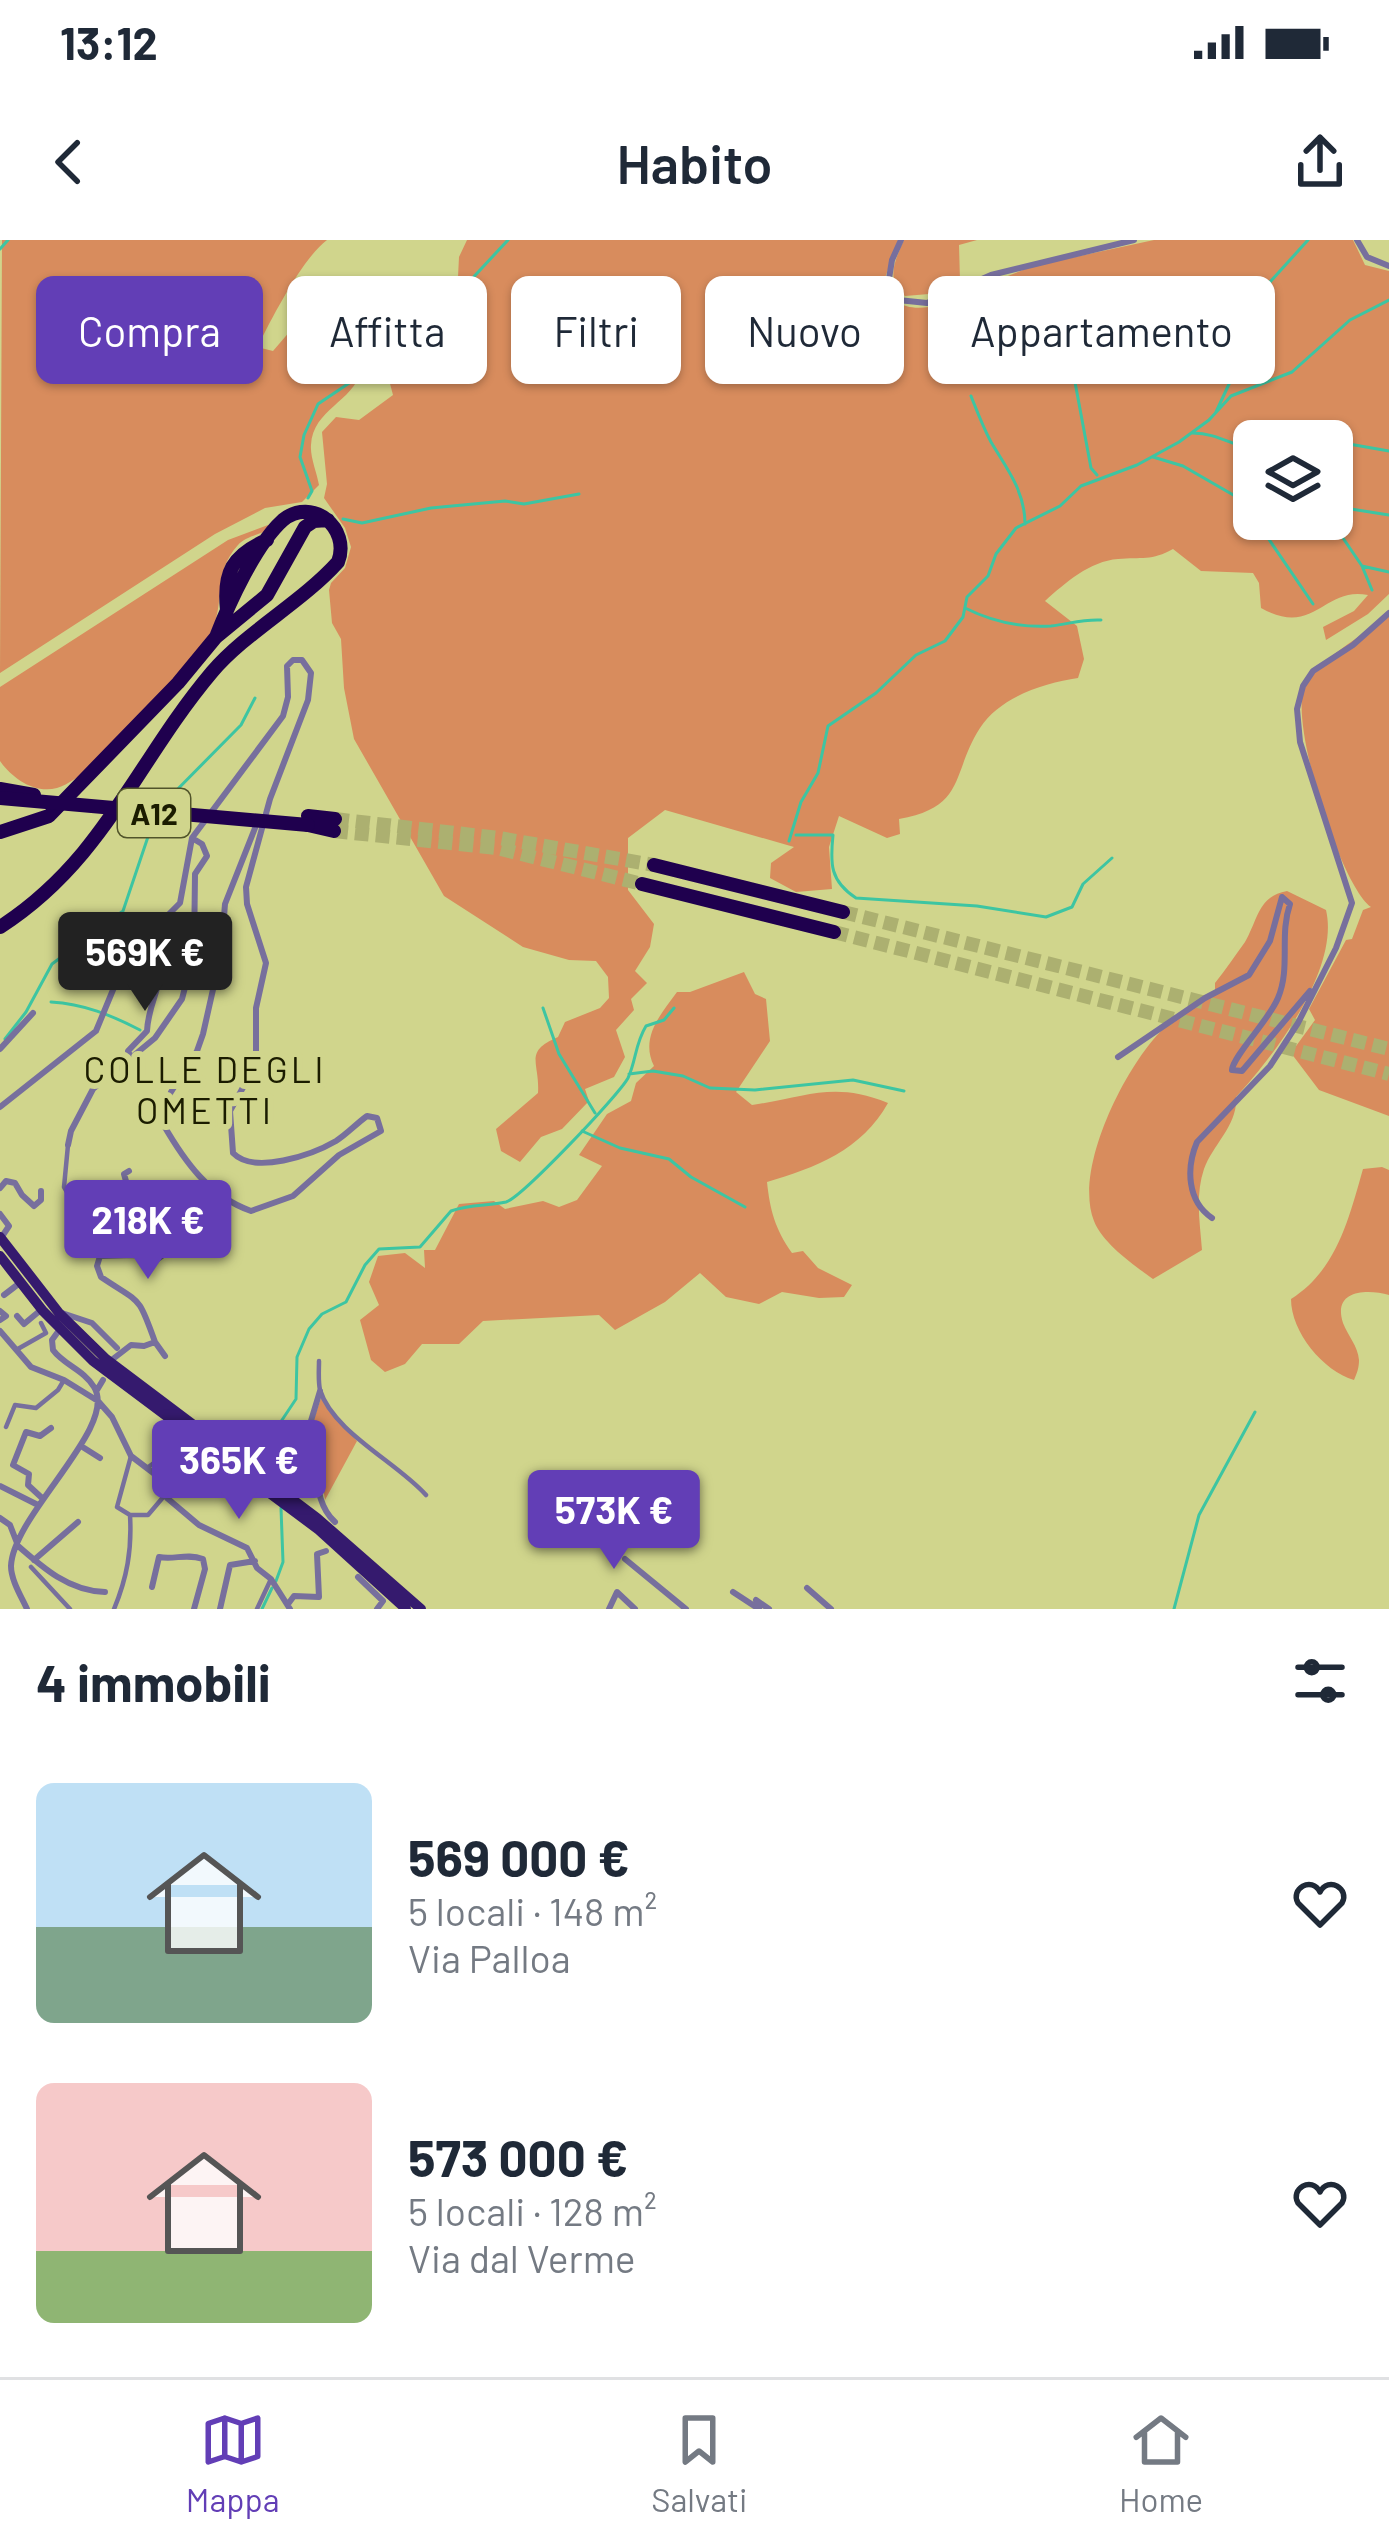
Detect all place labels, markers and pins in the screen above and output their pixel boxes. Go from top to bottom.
pin: 569K € [47,912,243,1014]
pin: 218K € [50,1180,246,1282]
pin: 365K € [141,1420,337,1522]
pin: 573K € [516,1470,712,1572]

